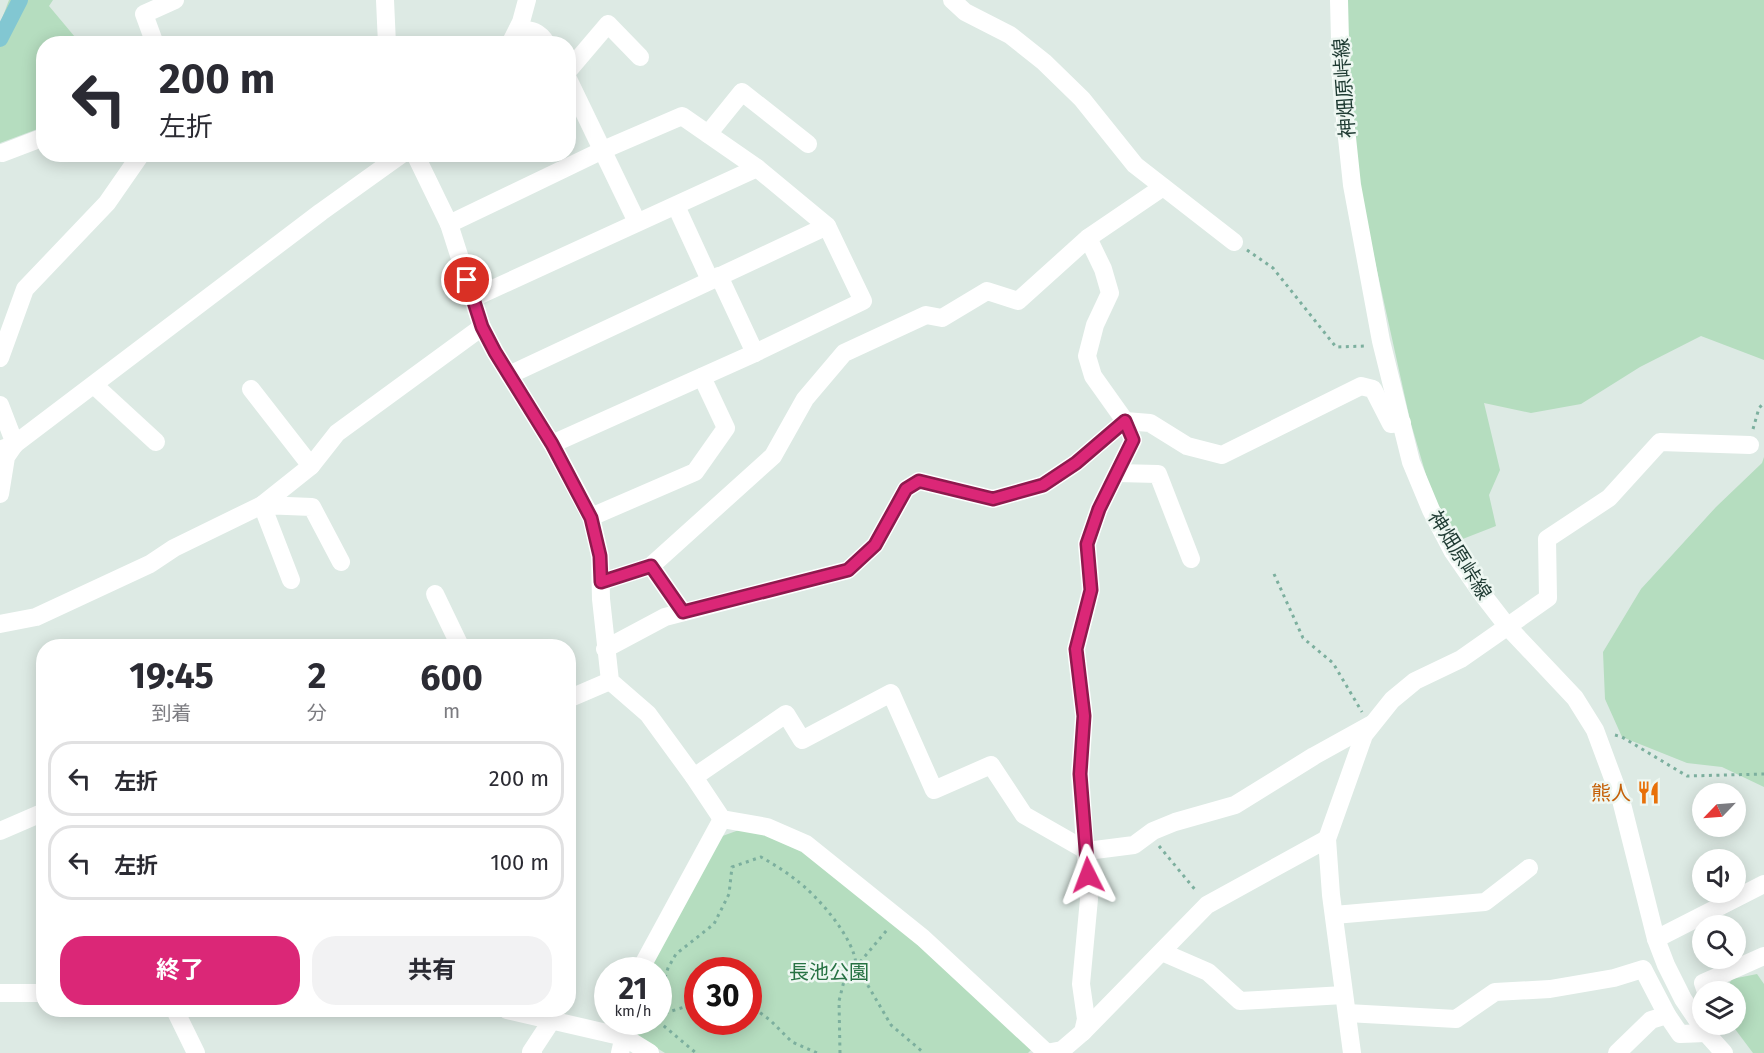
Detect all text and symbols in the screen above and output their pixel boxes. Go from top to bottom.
street label: 神畑原峠線 [1329,37,1359,139]
text: 200 m [159,54,275,104]
icon: left [60,60,138,138]
text: 左折 [159,111,213,143]
pin [441,254,492,305]
icon: arrive [450,263,483,296]
street label: 神畑原峠線 [1423,506,1497,604]
text: 19:45 [129,654,214,698]
text: 2 [308,654,326,698]
text: 600 [420,656,483,700]
text: m [443,699,460,723]
text: 到着 [152,701,192,725]
text: 分 [307,701,327,725]
icon: left [63,762,96,795]
text: 200 m [489,765,549,792]
text: 左折 [114,768,158,795]
restaurant icon: 熊人 [1636,780,1662,806]
place label: 熊人 [1591,781,1631,805]
north arrow [1692,783,1746,837]
map controls [1692,783,1746,1035]
position arrow [1056,843,1120,907]
icon: left [63,846,96,879]
text: 100 m [490,849,549,876]
button: sound [1692,849,1746,903]
text: 左折 [114,852,158,879]
button: search [1692,915,1746,969]
button: 終了 [60,936,300,1005]
button: 共有 [312,936,552,1005]
speed limit sign: 30 [684,957,762,1035]
park label: 長池公園 [789,960,869,984]
text: 21 [619,971,647,1007]
button: layers [1692,981,1746,1035]
text: km/h [614,1002,652,1020]

